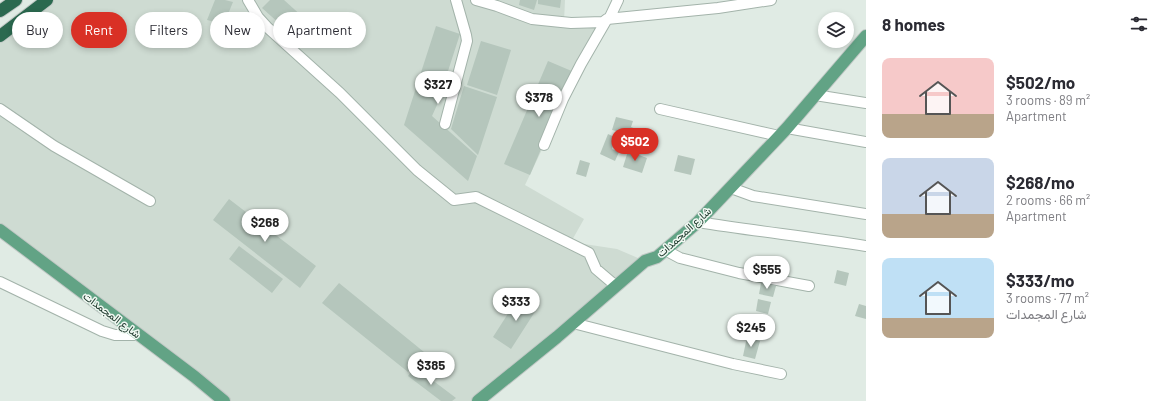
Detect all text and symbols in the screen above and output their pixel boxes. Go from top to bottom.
chip: Buy [12,12,63,48]
chip: Rent [71,12,127,48]
chip: Filters [135,12,202,48]
chip: New [210,12,265,48]
chip: Apartment [273,12,366,48]
map controls [818,12,854,48]
button: layers [818,12,854,48]
icon: filters [1128,13,1150,35]
text: 8 homes [882,14,945,34]
pin: $327 [414,71,462,105]
text: $502/mo [1006,72,1075,92]
icon: home [914,74,962,122]
text: $327 [424,76,452,92]
pin: $378 [515,84,563,118]
text: $378 [525,89,553,105]
text: 3 rooms · 89 m² [1006,92,1090,108]
text: Apartment [1006,108,1067,124]
pin: $502 [611,128,659,162]
text: $502 [620,133,650,149]
text: $268/mo [1006,172,1075,192]
icon: home [914,174,962,222]
text: 2 rooms · 66 m² [1006,192,1090,208]
street label: شارع المجمدات [654,204,715,261]
text: Apartment [1006,208,1067,224]
pin: $268 [241,209,289,243]
text: $268 [251,214,279,230]
pin: $555 [743,256,791,290]
text: $555 [753,261,781,277]
text: $333/mo [1006,270,1074,290]
icon: home [914,274,962,322]
pin: $333 [492,288,540,322]
street label: شارع المجمدات [80,289,144,342]
text: 3 rooms · 77 m² [1006,290,1089,306]
text: $333 [502,293,530,309]
text: شارع المجمدات [1006,306,1087,322]
pin: $245 [727,314,775,348]
text: $245 [736,319,766,335]
pin: $385 [407,352,455,386]
text: $385 [417,357,445,373]

